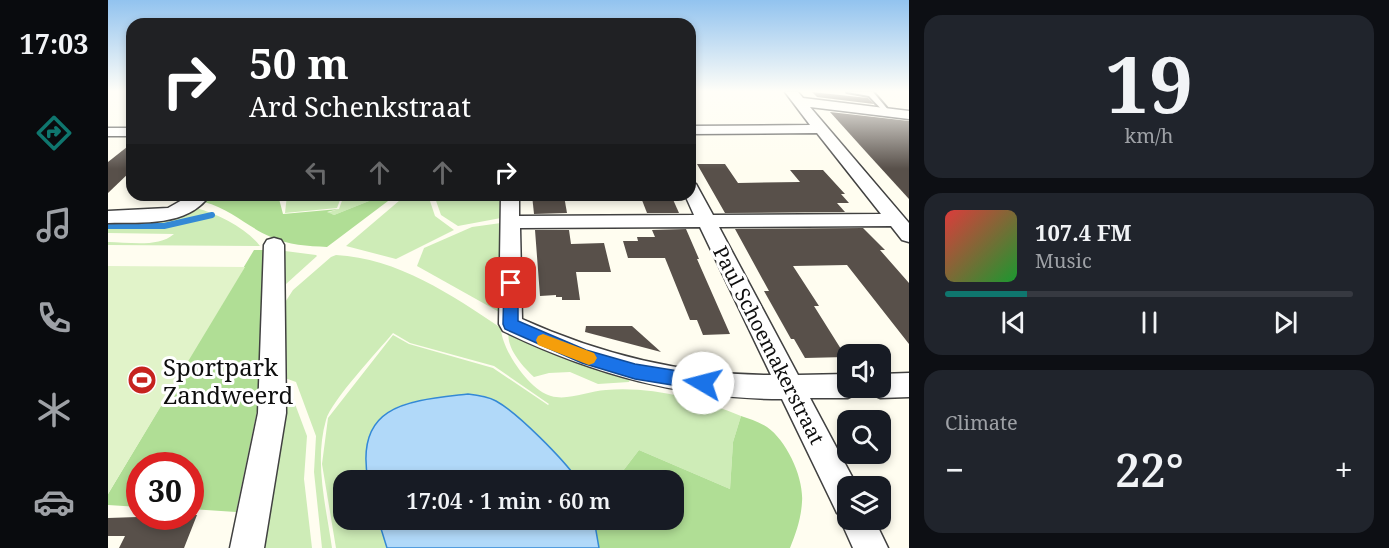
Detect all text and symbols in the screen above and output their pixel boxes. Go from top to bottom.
text: 17:03 [19,25,89,62]
text: 19 [1105,30,1193,136]
text: 50 m [249,34,349,91]
icon: right [150,42,228,120]
text: Ard Schenkstraat [249,88,471,125]
icon: directions [33,112,75,154]
text: km/h [1124,122,1174,149]
icon: left [300,156,333,189]
icon: ahead [363,156,396,189]
icon: ahead [426,156,459,189]
icon: right [489,156,522,189]
icon: music [33,204,75,246]
text: 107.4 FM [1035,217,1132,247]
street label: Paul Schoemakerstraat [707,241,831,449]
text: Music [1035,247,1092,274]
pin [485,257,536,308]
icon: arrive [494,266,527,299]
icon: phone [33,297,75,339]
icon: previous [997,306,1030,339]
icon: pause [1133,306,1166,339]
icon: next [1269,306,1302,339]
map controls [837,344,891,530]
button: sound [837,344,891,398]
place label: Sportpark Zandweerd [163,350,294,411]
position arrow [671,351,735,415]
sports icon: Sportpark Zandweerd [126,364,158,396]
icon: climate [33,389,75,431]
text: Climate [945,409,1018,436]
button: search [837,410,891,464]
text: 22° [1115,439,1184,500]
text: − [945,447,964,492]
text: + [1335,447,1353,492]
speed limit sign: 30 [126,452,204,530]
button: layers [837,476,891,530]
icon: car [33,481,75,523]
text: 17:04 · 1 min · 60 m [406,485,611,515]

